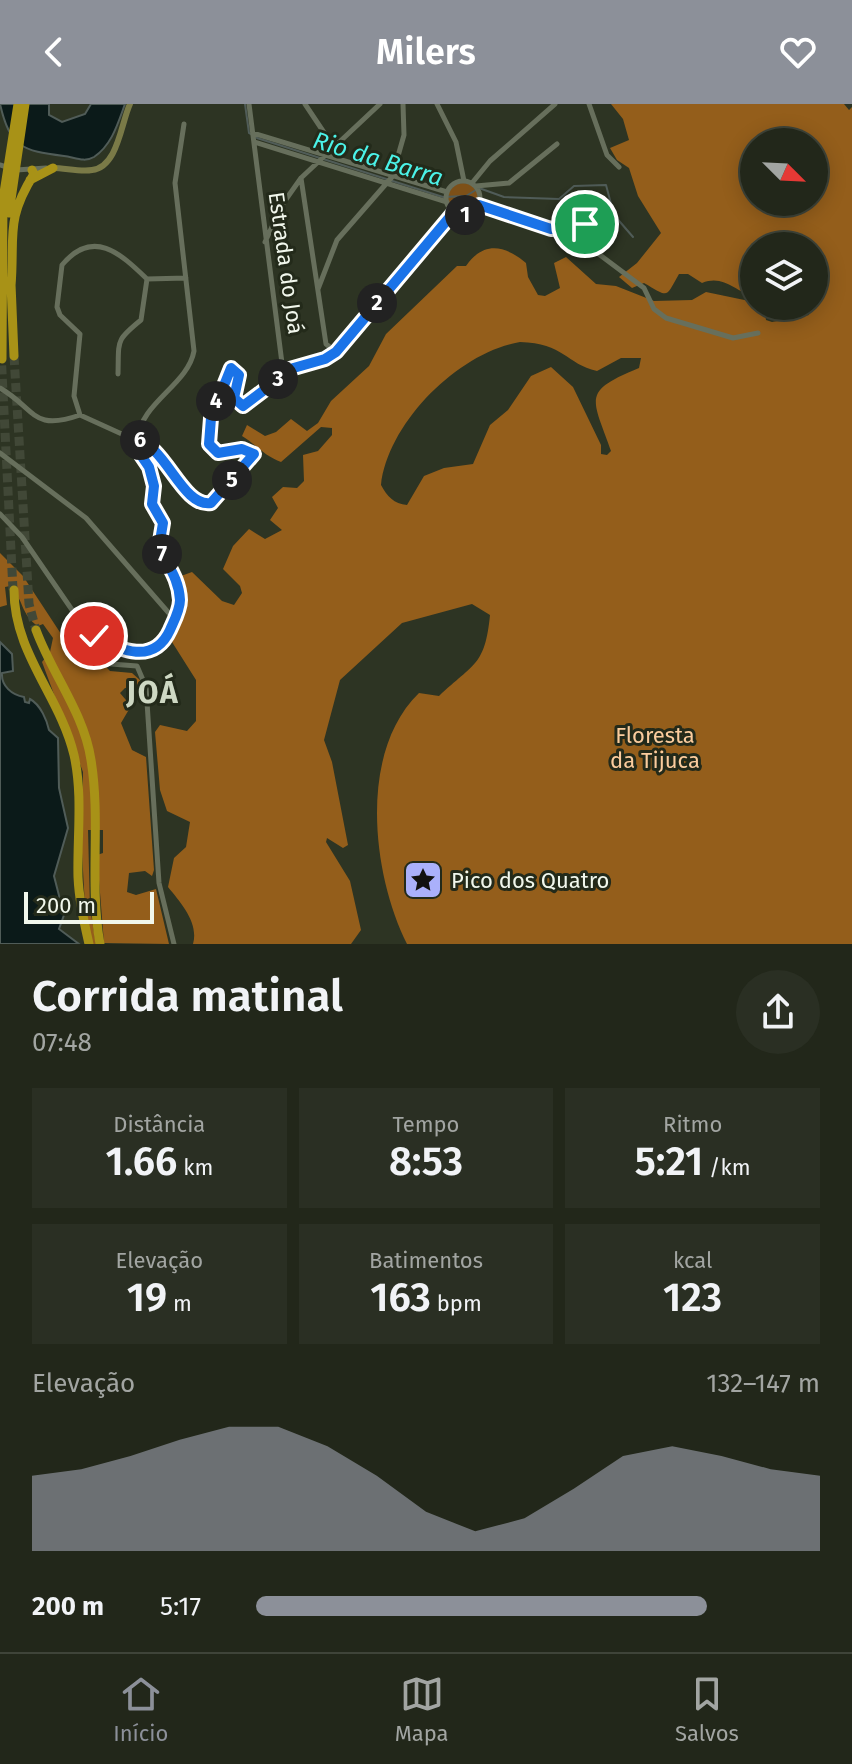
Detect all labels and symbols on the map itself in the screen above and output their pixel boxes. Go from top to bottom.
water label: Rio da Barra [310,126,446,192]
north arrow [740,128,828,216]
street label: Estrada do Joá [263,190,309,336]
pin [551,190,619,258]
pin: 1 [445,195,485,235]
pin: 2 [357,283,397,323]
pin: 3 [258,359,298,399]
pin: 4 [196,381,236,421]
pin: 6 [120,420,160,460]
pin: 5 [212,460,252,500]
pin: 7 [142,534,182,574]
pin [60,602,128,670]
district label: JOÁ [125,672,180,711]
park label: Floresta da Tijuca [610,722,700,774]
place icon: Pico dos Quatro [402,859,444,901]
place label: Pico dos Quatro [451,867,609,894]
scale bar [24,888,154,924]

